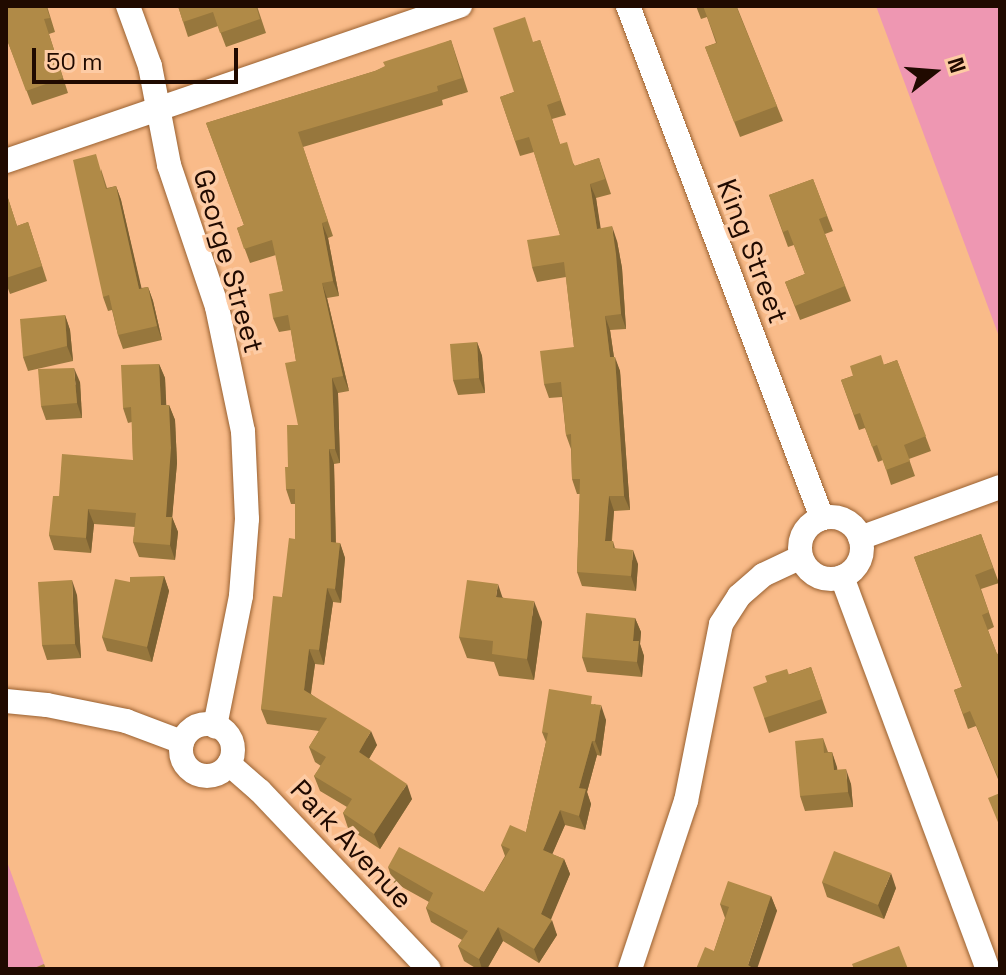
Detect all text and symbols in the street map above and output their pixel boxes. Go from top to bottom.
scale bar [36,32,242,82]
north arrow [894,32,974,112]
text: 50 m [46,46,103,77]
text: N [941,54,972,76]
street label: George Street [187,165,271,357]
street label: King Street [710,174,796,328]
street label: Park Avenue [284,772,420,916]

